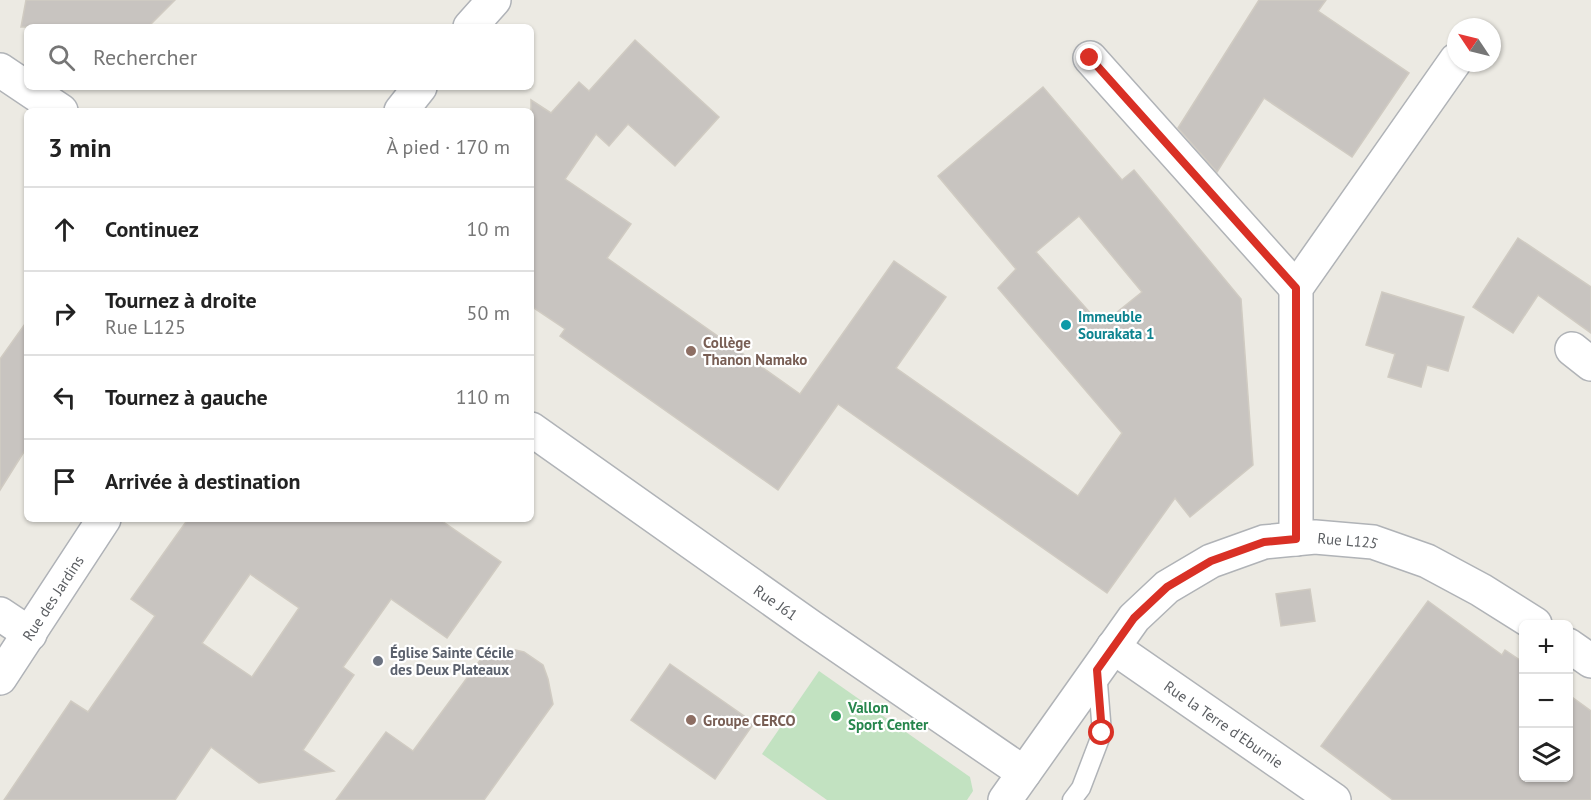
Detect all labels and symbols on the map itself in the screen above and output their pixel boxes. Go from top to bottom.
north arrow [1447,18,1501,72]
route end [1076,44,1102,70]
place label: Immeuble Sourakata 1 [1078,307,1155,343]
marker: Immeuble Sourakata 1 [1059,318,1073,332]
place label: Collège Thanon Namako [703,333,807,369]
marker: Collège Thanon Namako [684,344,698,358]
street label: Rue L125 [1317,528,1381,553]
street label: Rue des Jardins [18,551,87,644]
street label: Rue J61 [750,580,802,624]
place label: Église Sainte Cécile des Deux Plateaux [390,643,514,679]
marker: Église Sainte Cécile des Deux Plateaux [371,654,385,668]
street label: Rue la Terre d'Eburnie [1161,676,1287,772]
place label: Vallon Sport Center [847,698,929,734]
marker: Vallon Sport Center [829,709,843,723]
place label: Groupe CERCO [703,711,796,730]
marker: Groupe CERCO [684,713,698,727]
route start [1088,719,1114,745]

